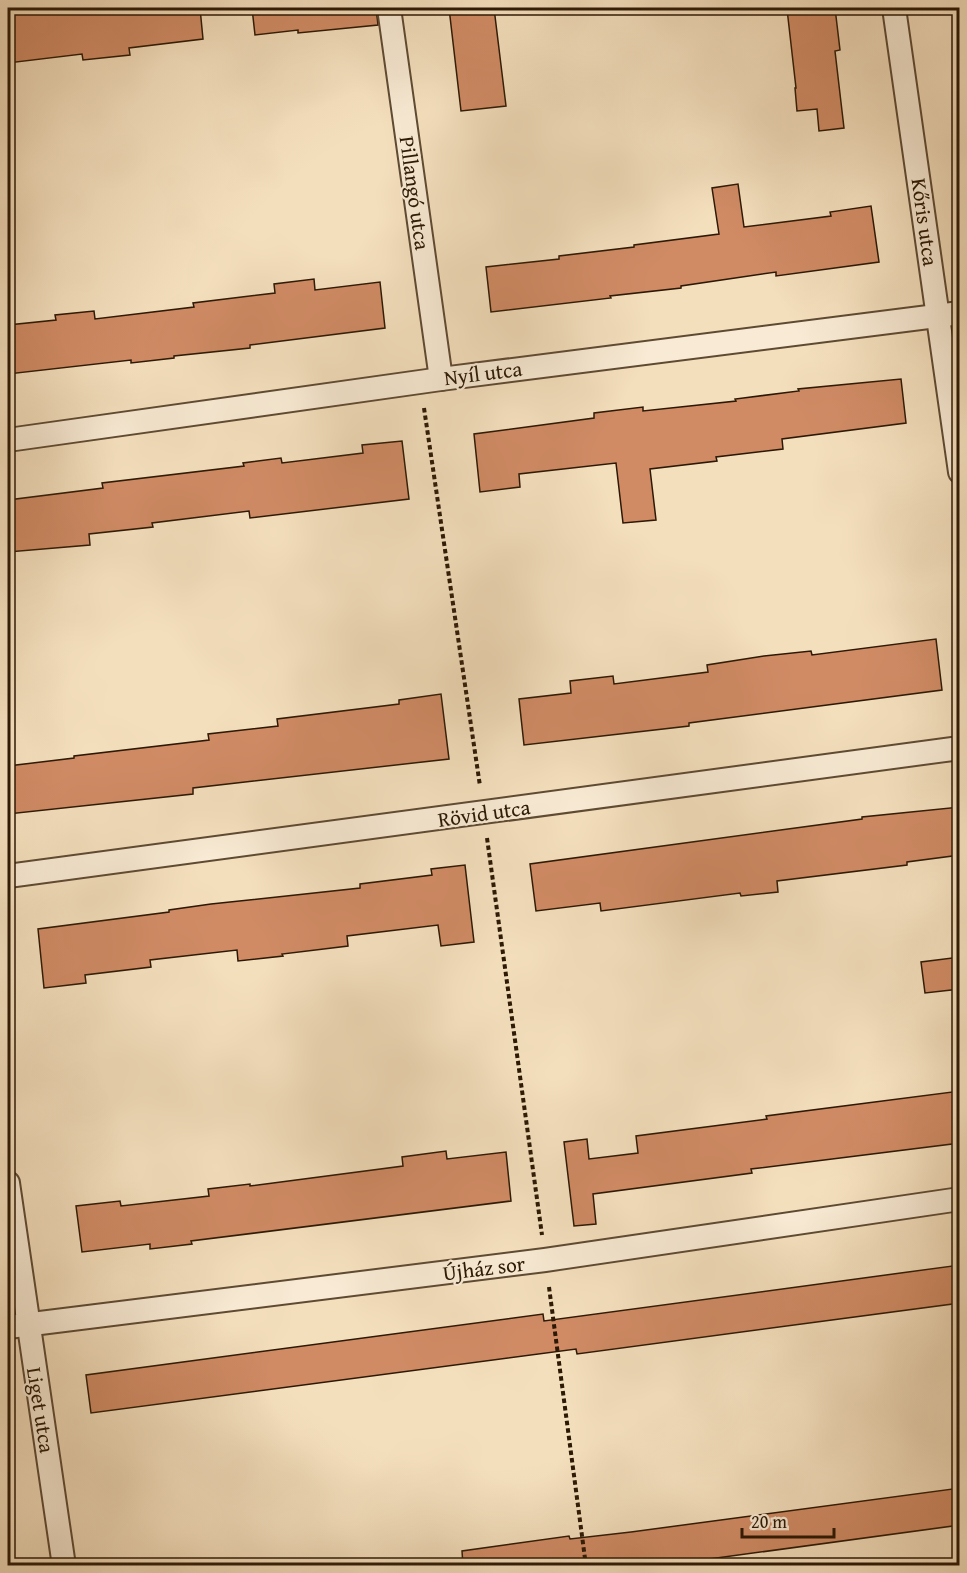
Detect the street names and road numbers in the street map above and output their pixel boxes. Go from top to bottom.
street label: Pillangó utca [392,134,438,252]
street label: Kőris utca [903,176,947,268]
street label: Nyíl utca [442,353,524,393]
street label: Rövid utca [436,791,532,835]
street label: Újház sor [441,1248,527,1288]
street label: Liget utca [19,1365,63,1455]

